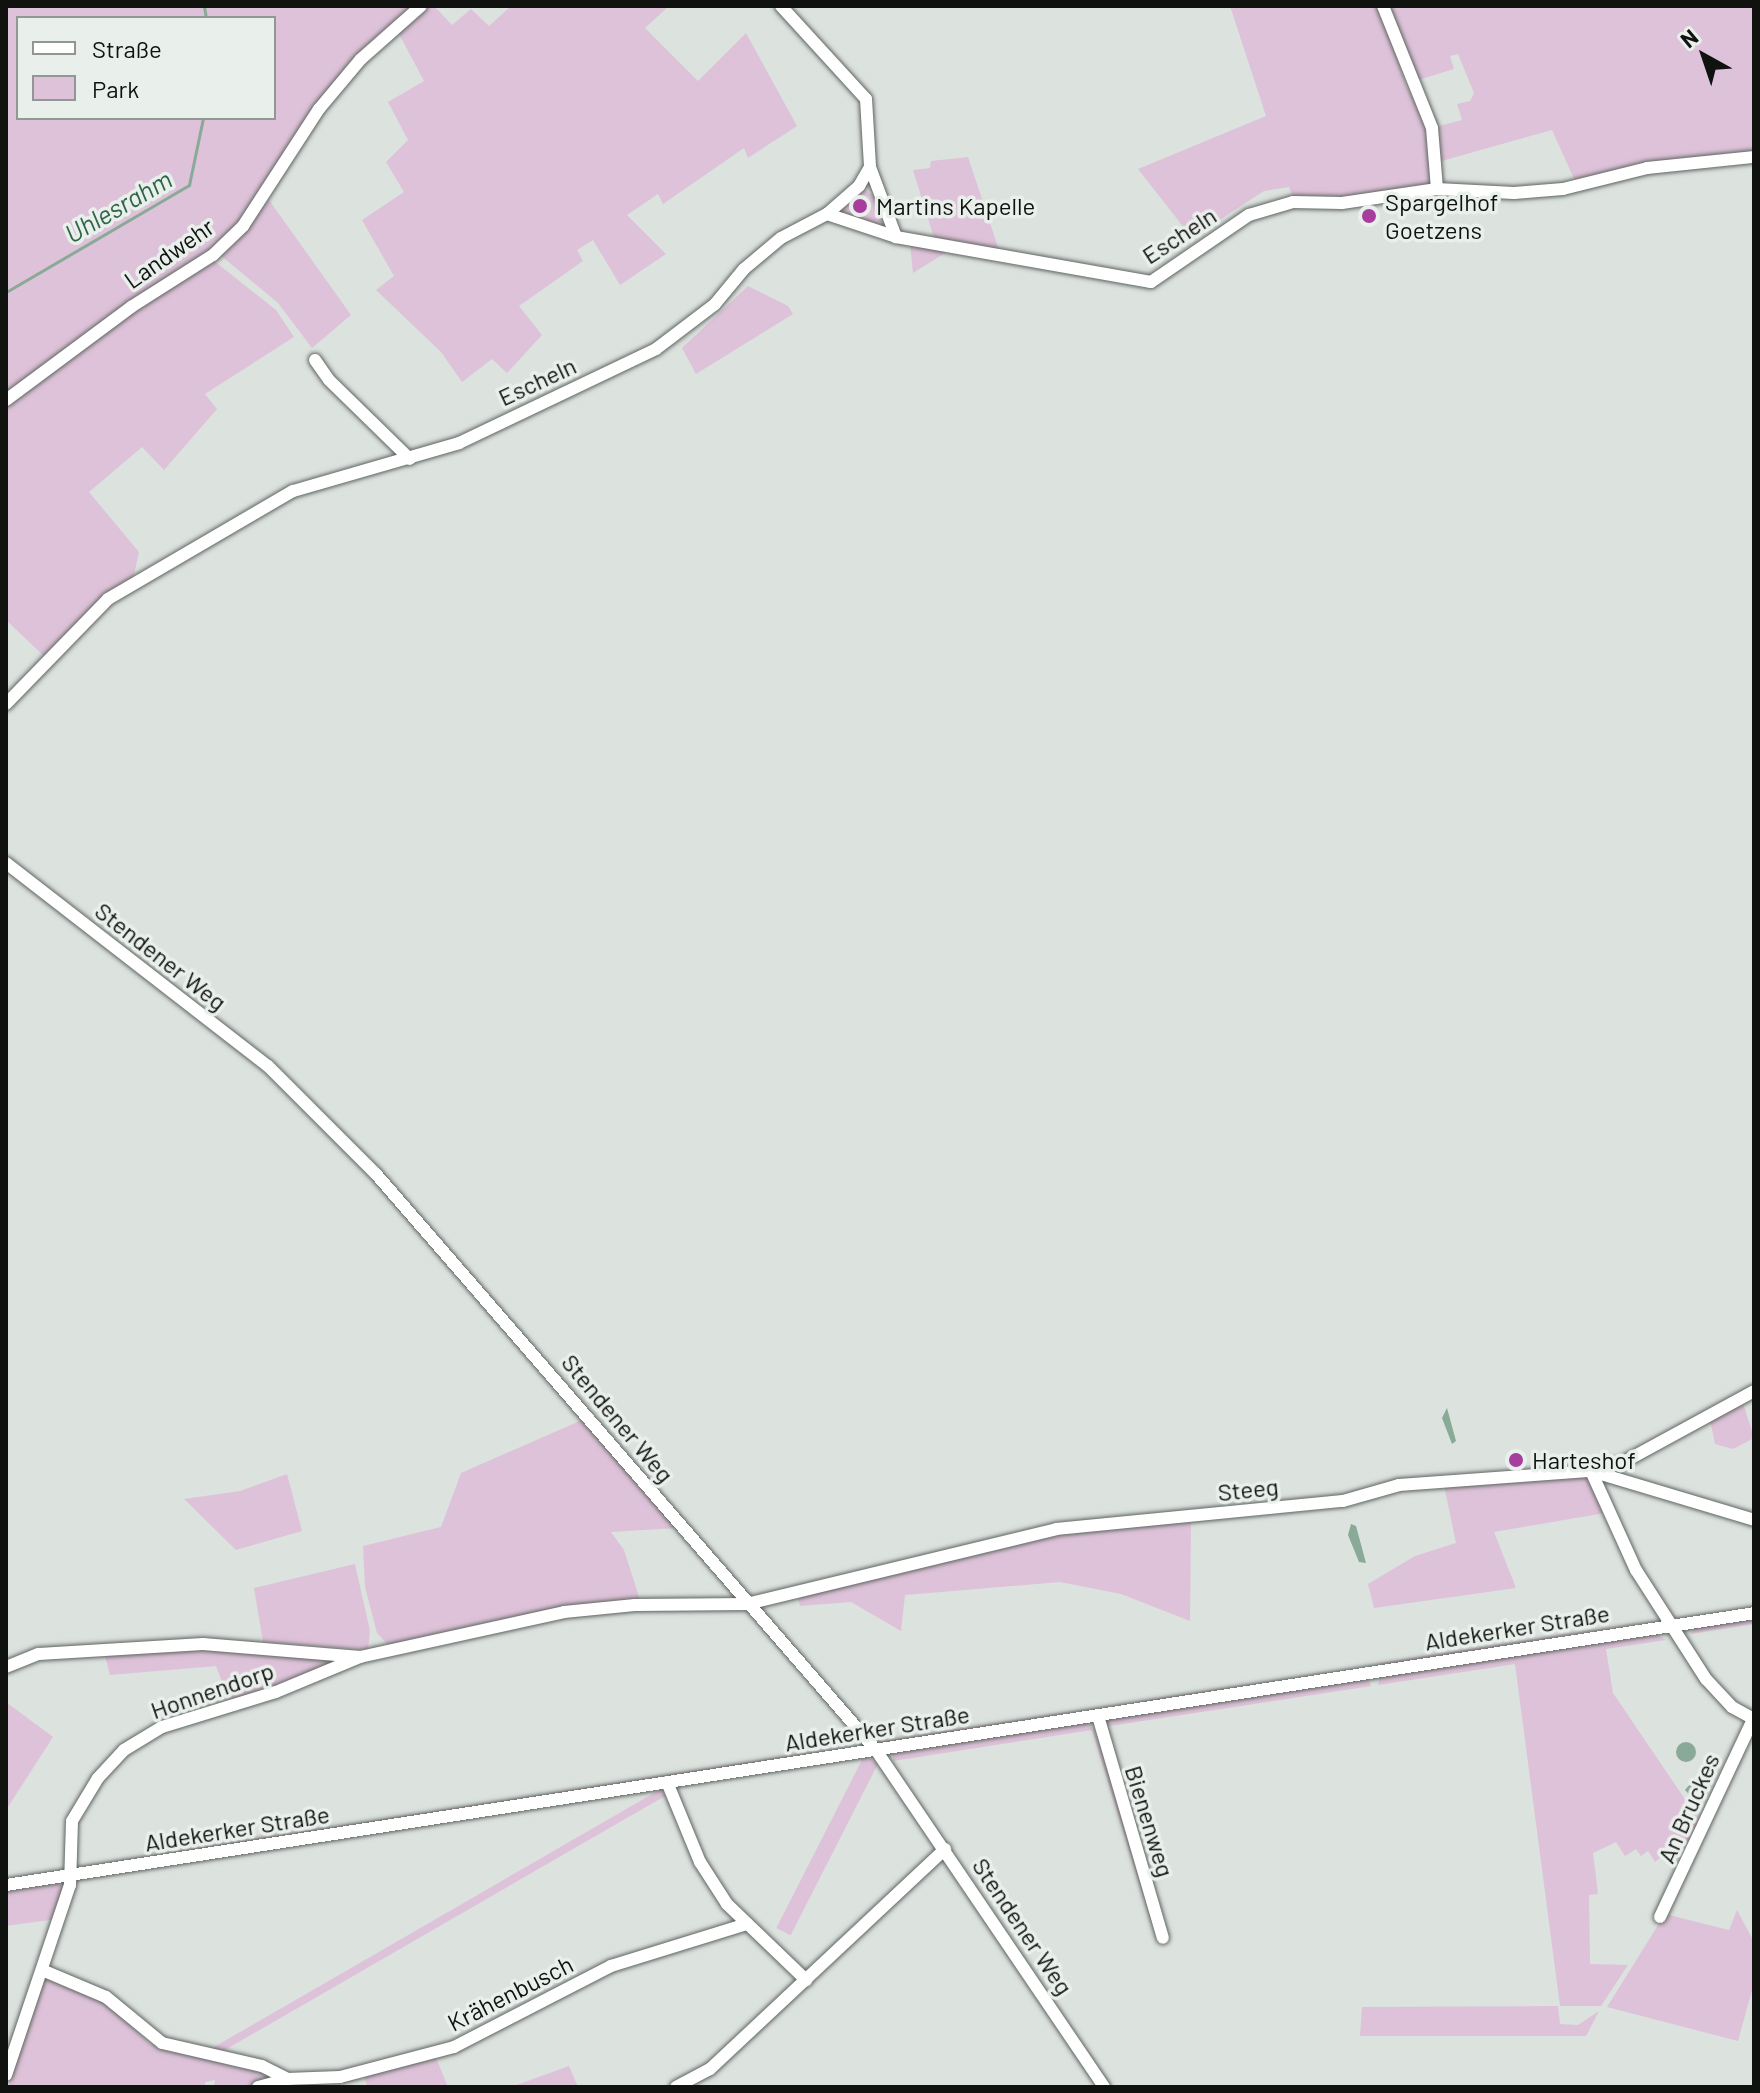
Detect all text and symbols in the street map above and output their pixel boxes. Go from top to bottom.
legend [16,16,276,120]
north arrow [1664,16,1744,96]
text: N [1675,23,1703,52]
text: Straße [92,34,162,63]
text: Park [92,74,139,103]
water label: Uhlesrahm [59,163,177,249]
place label: Spargelhof Goetzens [1385,188,1498,244]
place label: Martins Kapelle [876,192,1035,220]
marker: Martins Kapelle [851,197,869,215]
street label: Escheln [1137,200,1221,270]
marker: Spargelhof Goetzens [1360,207,1378,225]
street label: Landwehr [119,212,219,294]
street label: Escheln [494,351,580,411]
street label: Stendener Weg [90,896,232,1016]
street label: Stendener Weg [556,1348,680,1488]
place label: Harteshof [1532,1446,1636,1474]
marker: Harteshof [1507,1451,1525,1469]
street label: Steeg [1216,1472,1280,1506]
street label: Aldekerker Straße [1422,1598,1612,1656]
street label: Honnendorp [147,1656,277,1724]
street label: Aldekerker Straße [782,1699,972,1757]
street label: An Bruckes [1651,1749,1725,1867]
street label: Bienenweg [1119,1762,1181,1880]
street label: Aldekerker Straße [142,1799,332,1857]
street label: Stendener Weg [967,1852,1079,2000]
street label: Krähenbusch [442,1949,578,2037]

